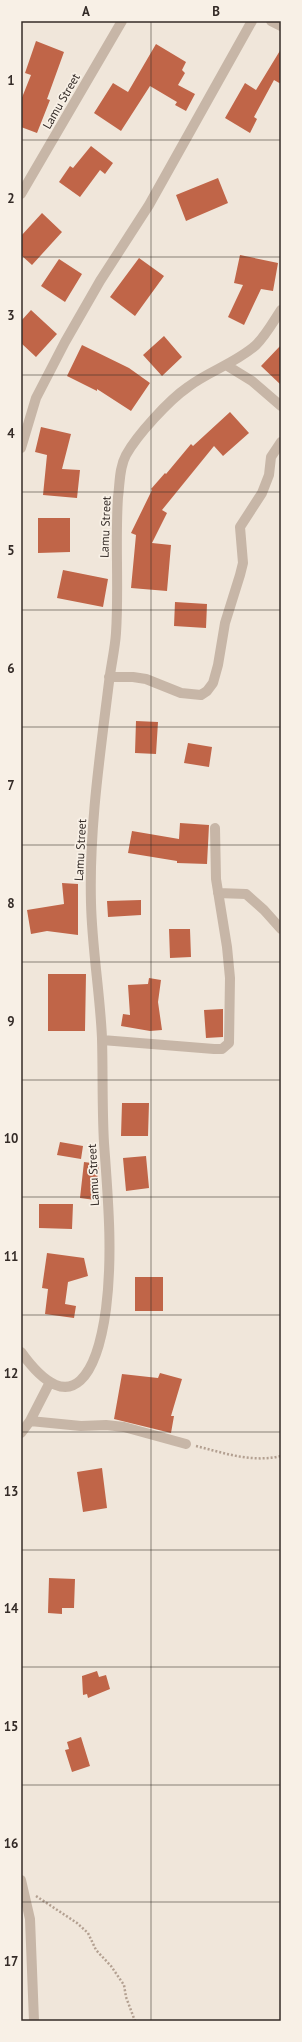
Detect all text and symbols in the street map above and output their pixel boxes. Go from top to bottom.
text: A [82,3,90,20]
text: B [212,3,220,20]
street label: Lamu Street [39,70,83,132]
text: 1 [7,72,15,89]
text: 2 [7,190,15,207]
text: 3 [7,307,15,324]
text: 4 [7,425,15,442]
street label: Lamu Street [96,496,114,558]
text: 5 [7,542,15,559]
text: 6 [7,660,15,677]
text: 7 [7,777,15,794]
street label: Lamu Street [71,819,89,881]
text: 8 [7,895,15,912]
text: 9 [7,1013,15,1030]
text: 10 [4,1130,18,1147]
street label: Lamu Street [84,1144,102,1206]
text: 11 [4,1248,18,1265]
text: 12 [4,1365,18,1382]
text: 13 [4,1483,18,1500]
text: 14 [4,1600,19,1617]
text: 15 [4,1718,18,1735]
text: 16 [4,1835,18,1852]
text: 17 [4,1953,18,1970]

